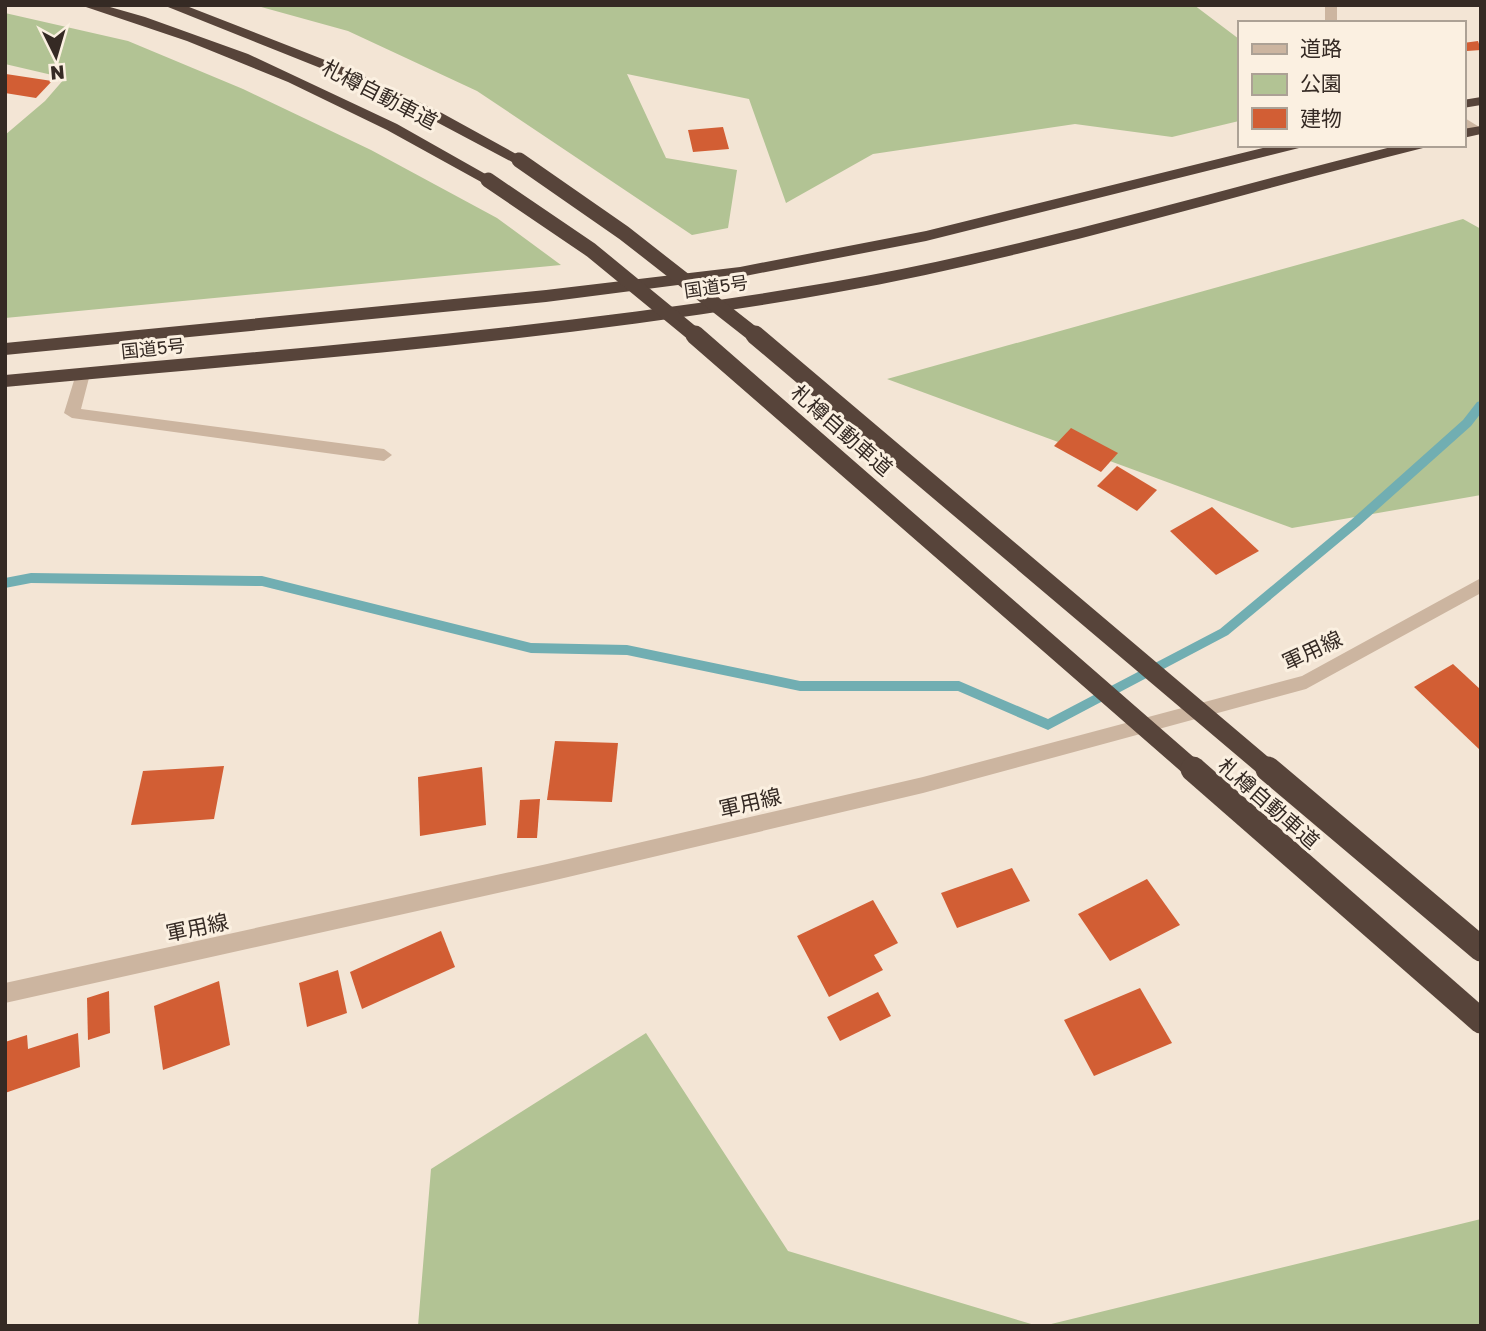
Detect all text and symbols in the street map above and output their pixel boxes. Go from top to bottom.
north arrow [21,21,91,91]
legend [1238,21,1465,147]
text: 道路 [1300,35,1342,61]
street label: 札樽自動車道 [318,54,442,134]
text: N [49,61,66,86]
text: 公園 [1300,70,1342,96]
text: 建物 [1300,105,1342,131]
street label: 国道5号 [683,271,749,301]
street label: 国道5号 [120,334,186,362]
street label: 札樽自動車道 [786,379,898,481]
street label: 軍用線 [1278,625,1346,675]
street label: 札樽自動車道 [1213,752,1325,854]
street label: 軍用線 [716,782,784,822]
street label: 軍用線 [163,908,231,946]

